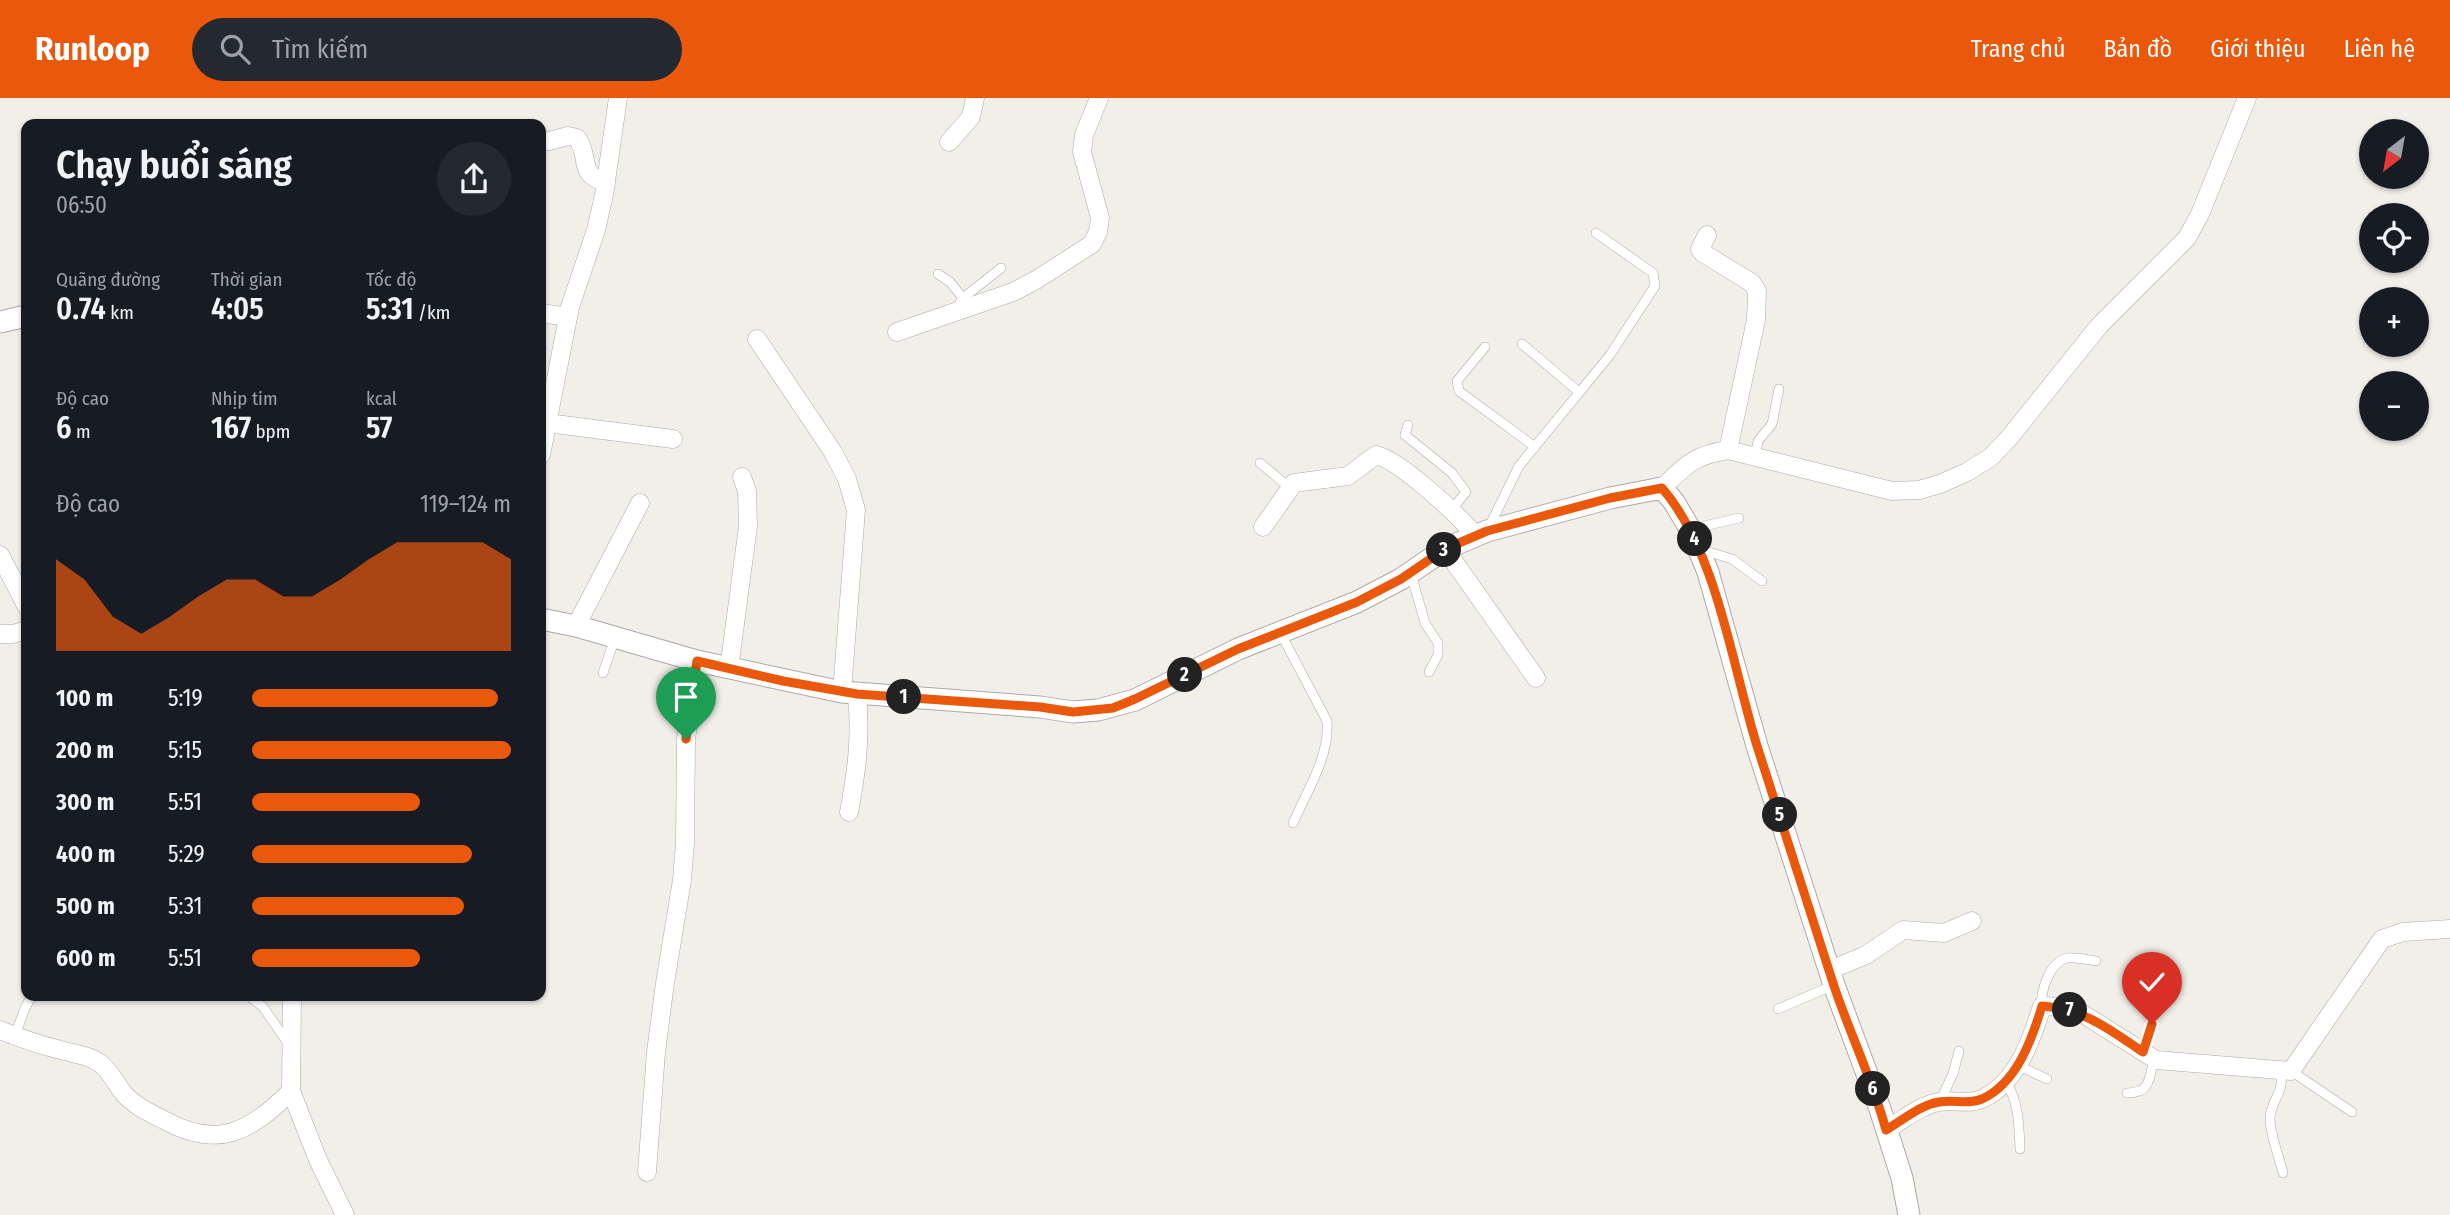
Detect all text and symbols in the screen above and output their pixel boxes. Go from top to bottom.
search box [192,18,682,81]
text: Runloop [35,29,150,69]
icon: search [216,30,254,68]
text: Tìm kiếm [272,34,368,65]
text: Trang chủ [1971,35,2065,63]
text: Bản đồ [2103,35,2172,63]
text: Giới thiệu [2210,35,2306,63]
text: Liên hệ [2344,35,2415,63]
north arrow [2359,119,2429,189]
map controls [2359,119,2429,441]
text: Chạy buổi sáng [56,142,292,188]
button: share [437,142,511,216]
text: 06:50 [56,191,107,219]
button: locate [2359,203,2429,273]
text: Quãng đường [56,268,160,291]
text: Thời gian [211,268,282,291]
text: Tốc độ [366,268,417,291]
button: + [2359,287,2429,357]
text: 0.74 [56,291,106,327]
text: 4:05 [211,291,264,327]
text: 5:31 [366,291,414,327]
text: km [106,301,134,324]
text: /km [414,301,450,324]
button: − [2359,371,2429,441]
text: Độ cao [56,387,109,410]
text: Nhịp tim [211,387,278,410]
text: kcal [366,387,397,410]
text: 6 [56,410,71,446]
text: 167 [211,410,251,446]
text: 57 [366,410,392,446]
text: m [71,420,91,443]
text: bpm [251,420,290,443]
text: Độ cao [56,490,120,518]
text: 119–124 m [420,490,511,518]
pin: 4 [1678,522,1712,556]
text: 4 [1690,527,1699,550]
pin: 3 [1426,532,1462,568]
text: 3 [1439,538,1448,561]
pin: 2 [1168,658,1202,692]
text: 2 [1180,663,1189,686]
pin [656,667,716,739]
icon: arrive [667,678,705,716]
pin: 1 [886,680,922,714]
text: 100 m [56,684,113,712]
text: 5:19 [168,684,203,712]
text: 1 [899,685,908,708]
text: 200 m [56,736,114,764]
text: 5:15 [168,736,202,764]
text: 300 m [56,788,114,816]
text: 5:51 [168,788,202,816]
pin: 5 [1762,798,1798,832]
text: 5 [1775,803,1784,826]
text: 400 m [56,840,115,868]
text: 5:29 [168,840,205,868]
text: 500 m [56,892,115,920]
text: 5:31 [168,892,202,920]
text: 600 m [56,944,115,972]
text: 5:51 [168,944,202,972]
pin [2122,952,2182,1024]
icon: check [2133,963,2171,1001]
pin: 7 [2052,992,2088,1028]
text: 7 [2065,998,2074,1021]
pin: 6 [1856,1072,1890,1107]
text: 6 [1868,1077,1877,1100]

